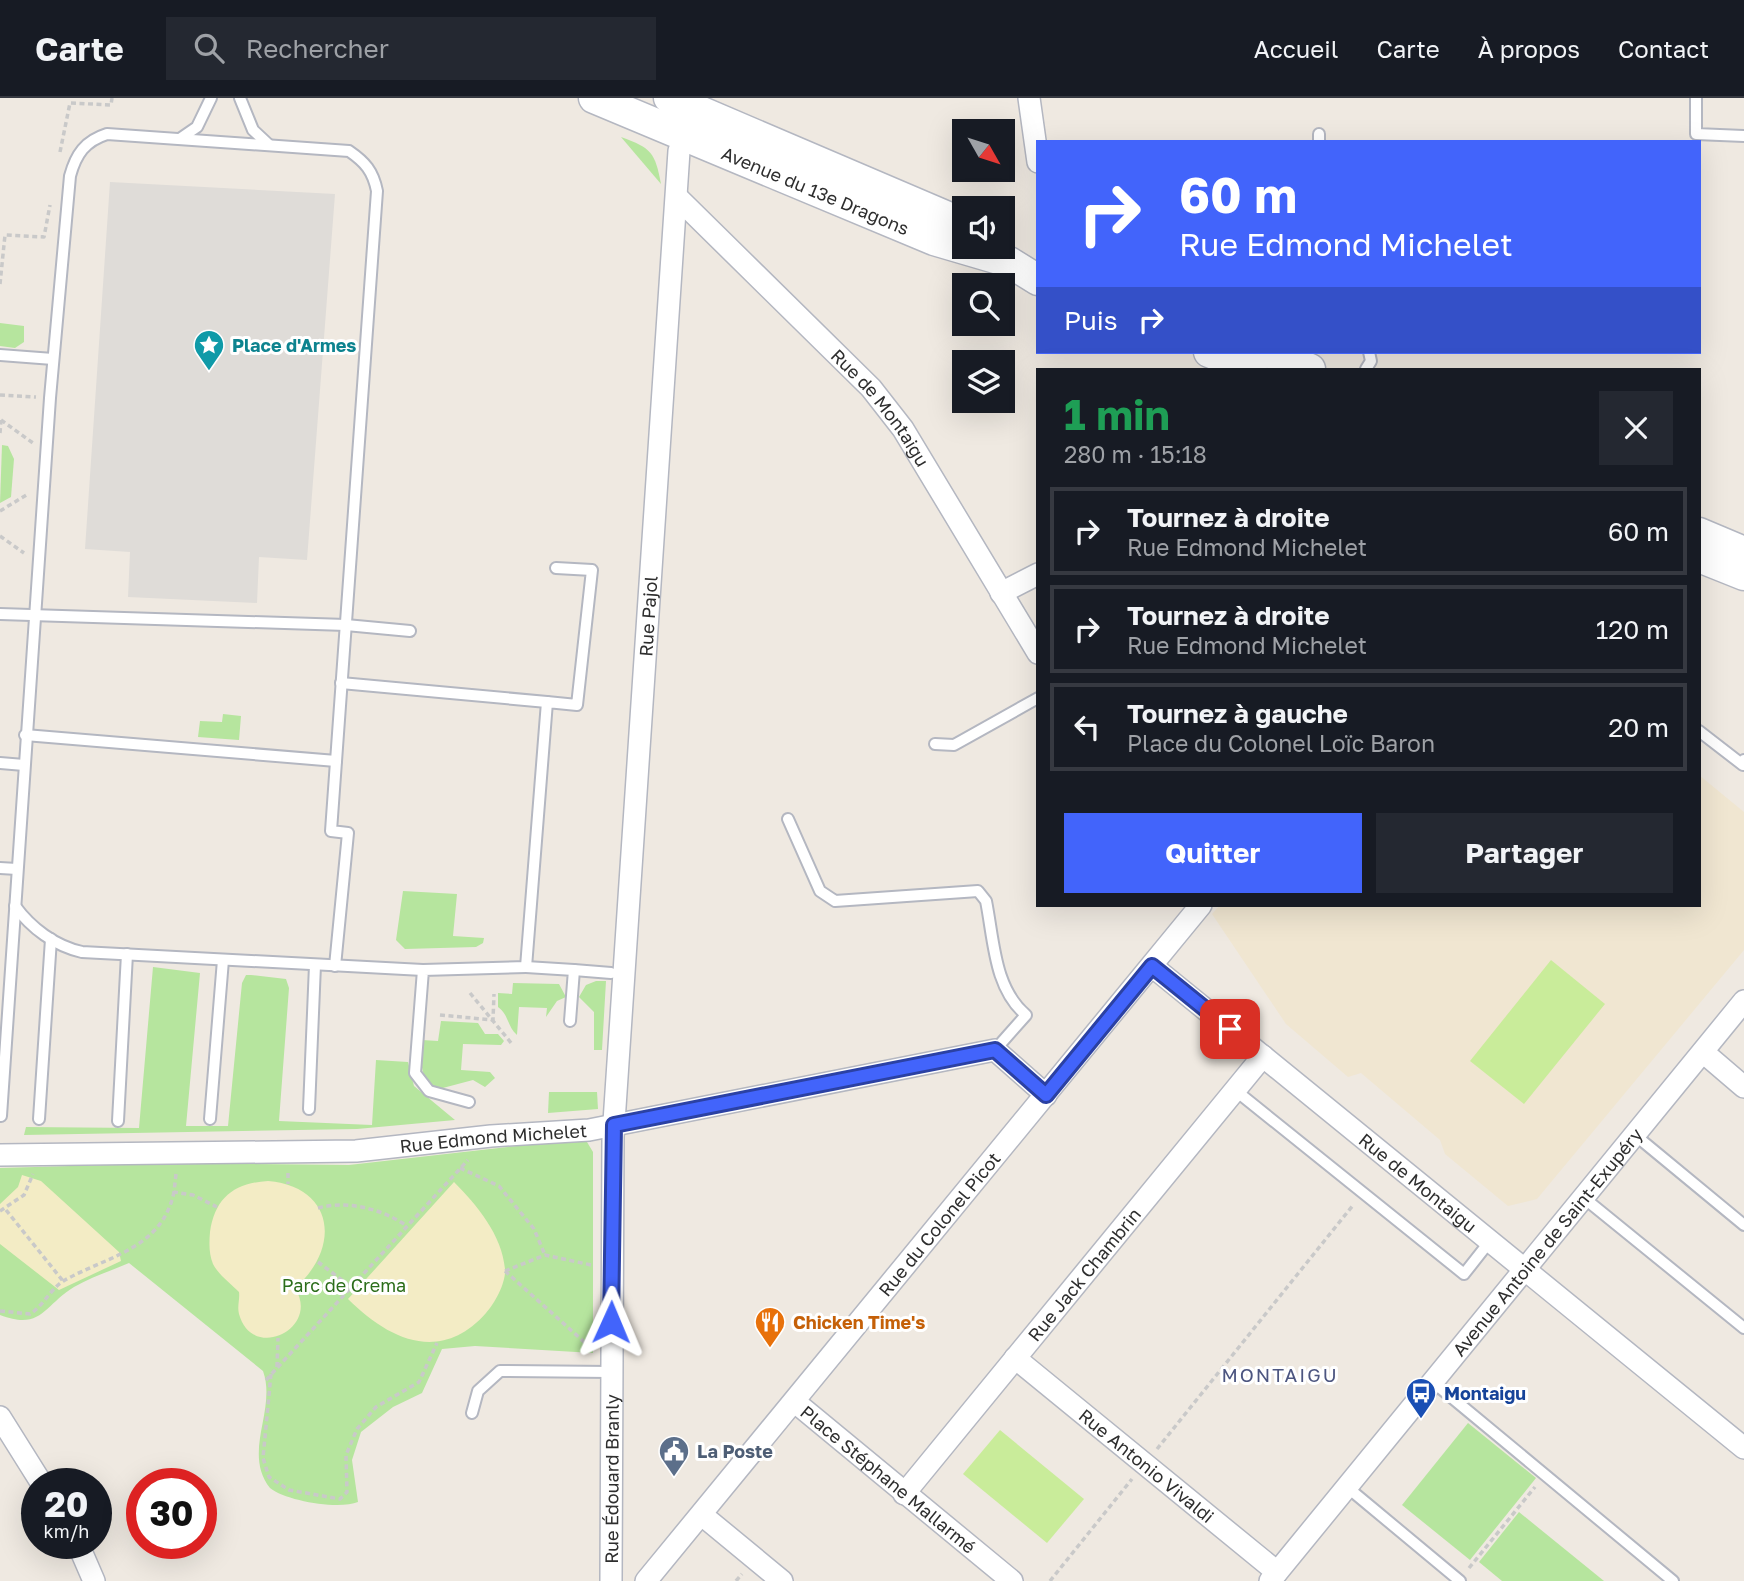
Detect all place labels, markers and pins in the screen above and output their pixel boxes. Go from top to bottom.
place icon: Place d'Armes [192,328,226,372]
place label: Place d'Armes [232,334,356,356]
pin [1200,999,1260,1059]
restaurant icon: Chicken Time's [753,1305,787,1349]
place label: Chicken Time's [793,1311,925,1333]
bus stop icon: Montaigu [1404,1376,1438,1420]
place label: Montaigu [1444,1382,1526,1404]
public building icon: La Poste [657,1434,691,1478]
place label: La Poste [697,1440,773,1462]

